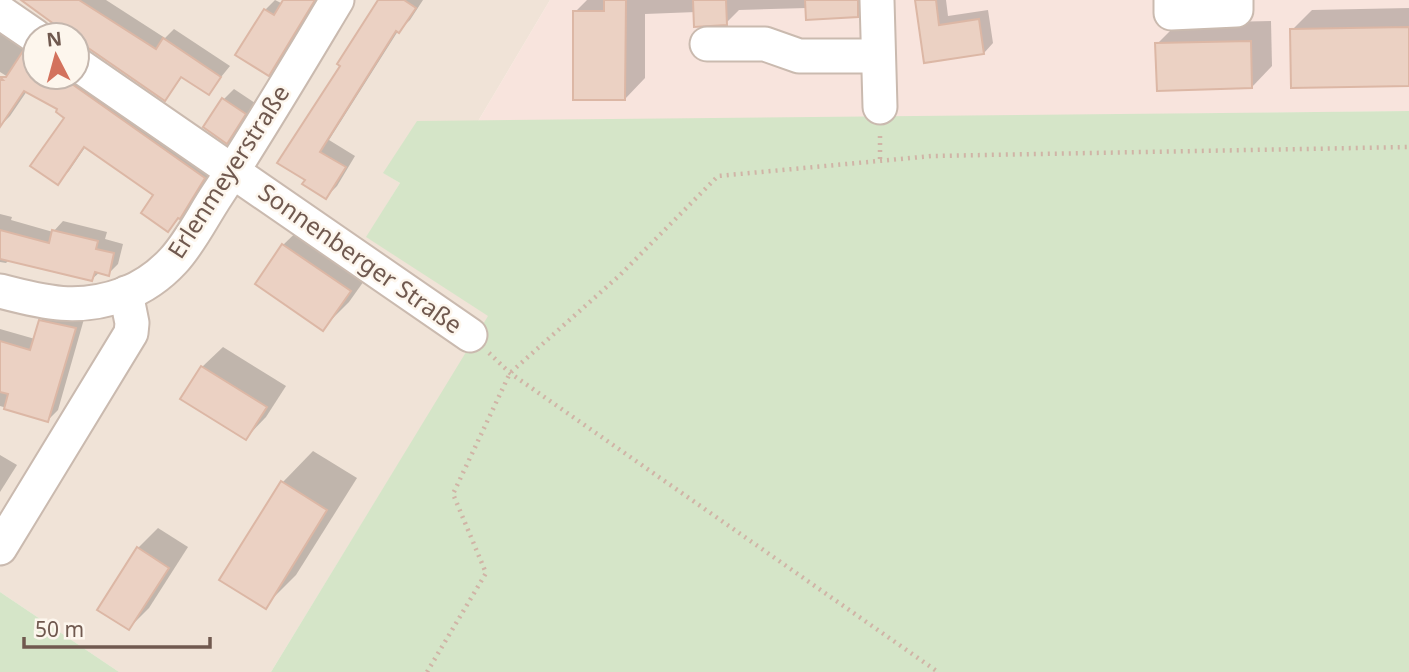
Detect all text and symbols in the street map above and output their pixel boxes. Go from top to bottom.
north arrow [21,21,91,91]
text: N [45,25,63,53]
street label: Erlenmeyerstraße [159,78,296,264]
street label: Sonnenberger Straße [252,175,469,341]
scale bar [24,606,210,650]
text: 50 m [35,615,84,643]

